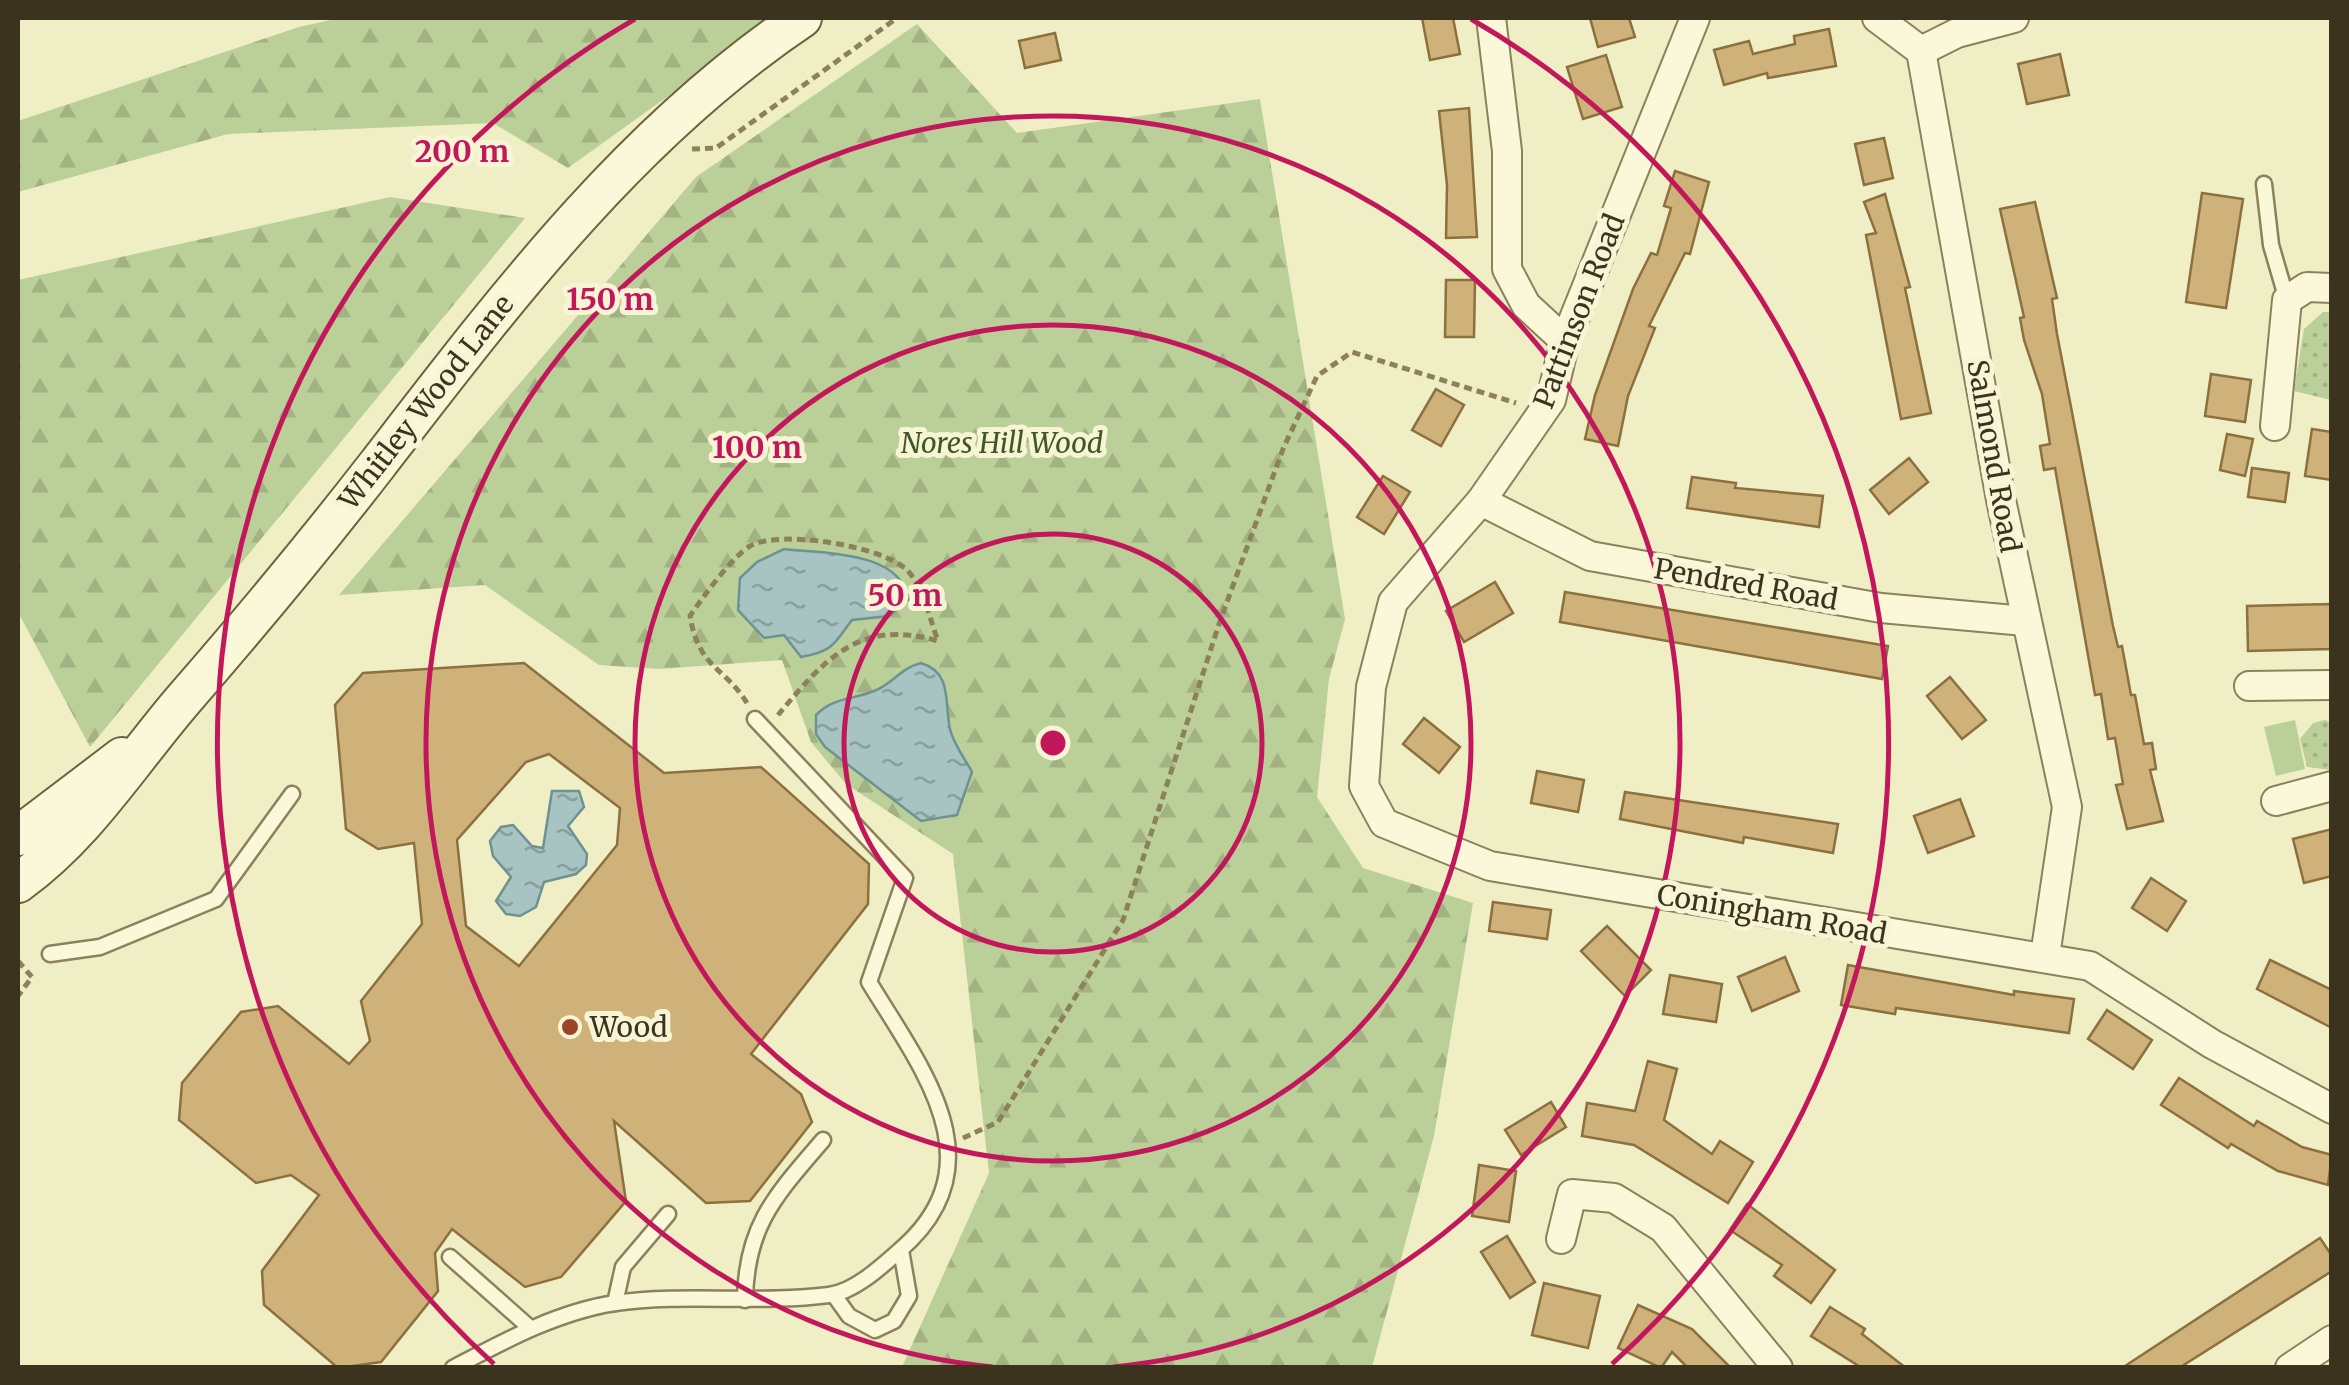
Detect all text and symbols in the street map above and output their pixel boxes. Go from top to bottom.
text: 200 m [415,132,509,170]
street label: Pattinson Road [1525,208,1633,413]
text: 150 m [566,280,654,318]
street label: Whitley Wood Lane [330,287,521,518]
street label: Salmond Road [1959,357,2029,555]
park label: Nores Hill Wood [901,425,1103,461]
text: 100 m [712,428,802,466]
street label: Pendred Road [1651,550,1841,618]
text: 50 m [868,576,942,614]
centre of rings [1035,725,1071,761]
street label: Coningham Road [1654,876,1890,952]
place label: Wood [589,1009,668,1045]
marker: Wood [559,1016,581,1038]

